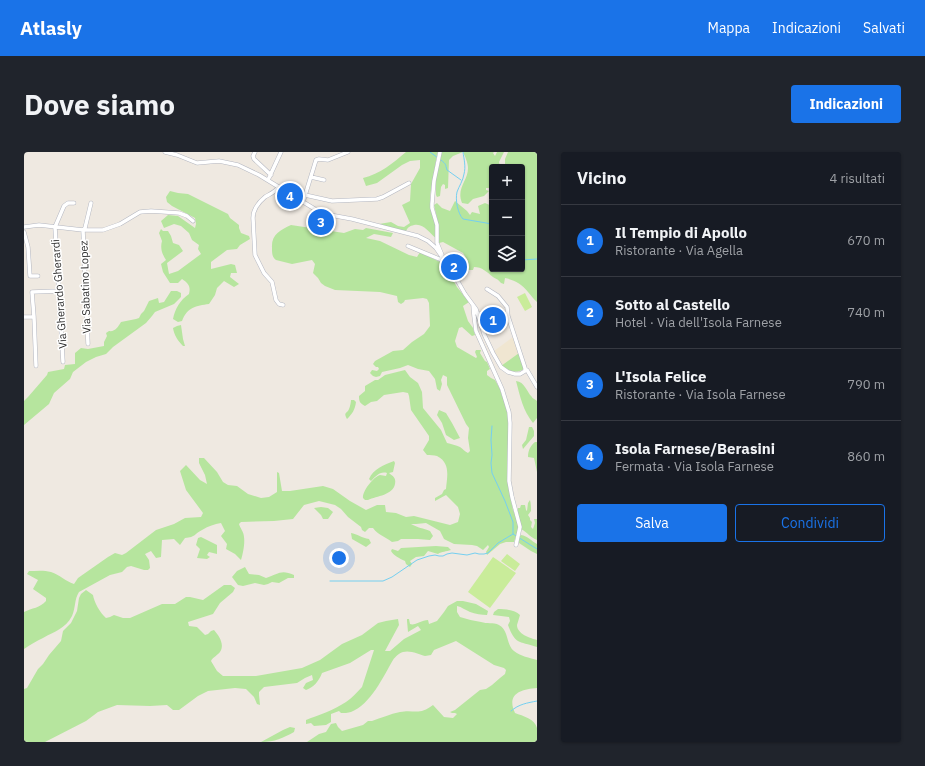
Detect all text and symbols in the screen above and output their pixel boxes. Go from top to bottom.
text: Atlasly [20,16,82,40]
text: Mappa [708,19,750,37]
text: Indicazioni [772,19,841,37]
text: Salvati [863,19,905,37]
button: Indicazioni [791,85,901,123]
text: Dove siamo [24,86,175,123]
map controls [489,164,525,272]
button: + [489,164,525,200]
text: Vicino [577,167,626,189]
text: 4 risultati [830,170,885,187]
pin: 4 [277,181,303,211]
button: − [489,200,525,236]
pin: 3 [308,207,334,237]
text: Il Tempio di Apollo [615,223,747,242]
text: 1 [586,232,594,249]
text: 670 m [847,232,885,249]
button: layers [489,236,525,272]
street label: Via Gherardo Gherardi [48,239,70,349]
street label: Via Sabatino Lopez [76,240,94,334]
text: Ristorante · Via Agella [615,242,743,259]
pin: 2 [441,252,467,282]
text: Sotto al Castello [615,295,730,314]
text: 2 [586,304,594,321]
text: 740 m [847,304,885,321]
pin: 1 [480,305,506,335]
text: Hotel · Via dell'Isola Farnese [615,314,782,331]
text: L'Isola Felice [615,367,706,386]
text: 3 [586,376,594,393]
text: 790 m [847,376,885,393]
text: Ristorante · Via Isola Farnese [615,386,786,403]
text: Isola Farnese/Berasini [615,439,775,458]
text: 4 [586,448,594,465]
text: 860 m [847,448,885,465]
text: Fermata · Via Isola Farnese [615,458,774,475]
button: Salva [577,504,727,542]
button: Condividi [735,504,885,542]
your location [329,548,349,568]

